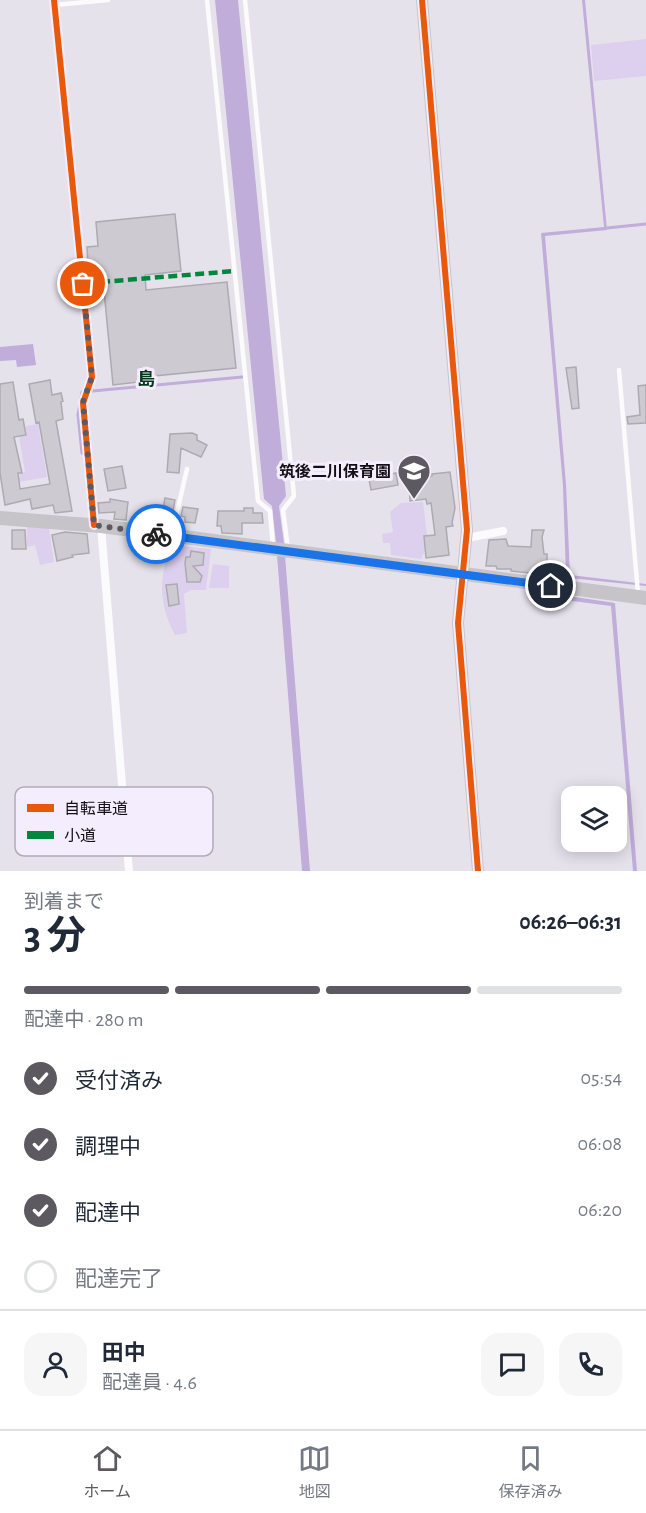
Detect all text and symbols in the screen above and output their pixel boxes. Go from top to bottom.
pin [57,258,108,309]
icon: bag [66,267,99,300]
district label: 島 [137,369,155,389]
school or university icon: 筑後二川保育園 [396,453,432,500]
place label: 筑後二川保育園 [279,463,391,480]
courier [126,504,186,564]
icon: bike [140,518,173,551]
pin [525,560,576,611]
icon: home [534,569,567,602]
map controls [561,786,627,852]
button: layers [561,786,627,852]
legend [15,787,213,856]
text: 自転車道 [64,800,128,817]
text: 小道 [64,827,96,844]
text: 到着まで [24,892,104,912]
text: 06:26–06:31 [519,911,622,933]
text: 3 分 [24,917,86,956]
text: 配達中 · 280 m [24,1010,144,1030]
icon: check [24,1062,57,1095]
text: 05:54 [581,1068,622,1088]
text: 受付済み [75,1070,163,1092]
icon: check [24,1128,57,1161]
text: 06:08 [577,1134,622,1154]
text: 調理中 [75,1136,141,1158]
icon: check [24,1194,57,1227]
text: 06:20 [578,1200,622,1220]
text: 配達中 [75,1202,141,1224]
text: 配達完了 [75,1268,163,1290]
button: person [24,1333,87,1396]
button: chat [481,1333,544,1396]
button: phone [559,1333,622,1396]
text: 田中 [102,1342,146,1364]
text: 配達員 · 4.6 [102,1373,197,1393]
tab: ホーム [84,1442,131,1502]
tab: 地図 [298,1442,331,1502]
tab: 保存済み [498,1442,562,1502]

